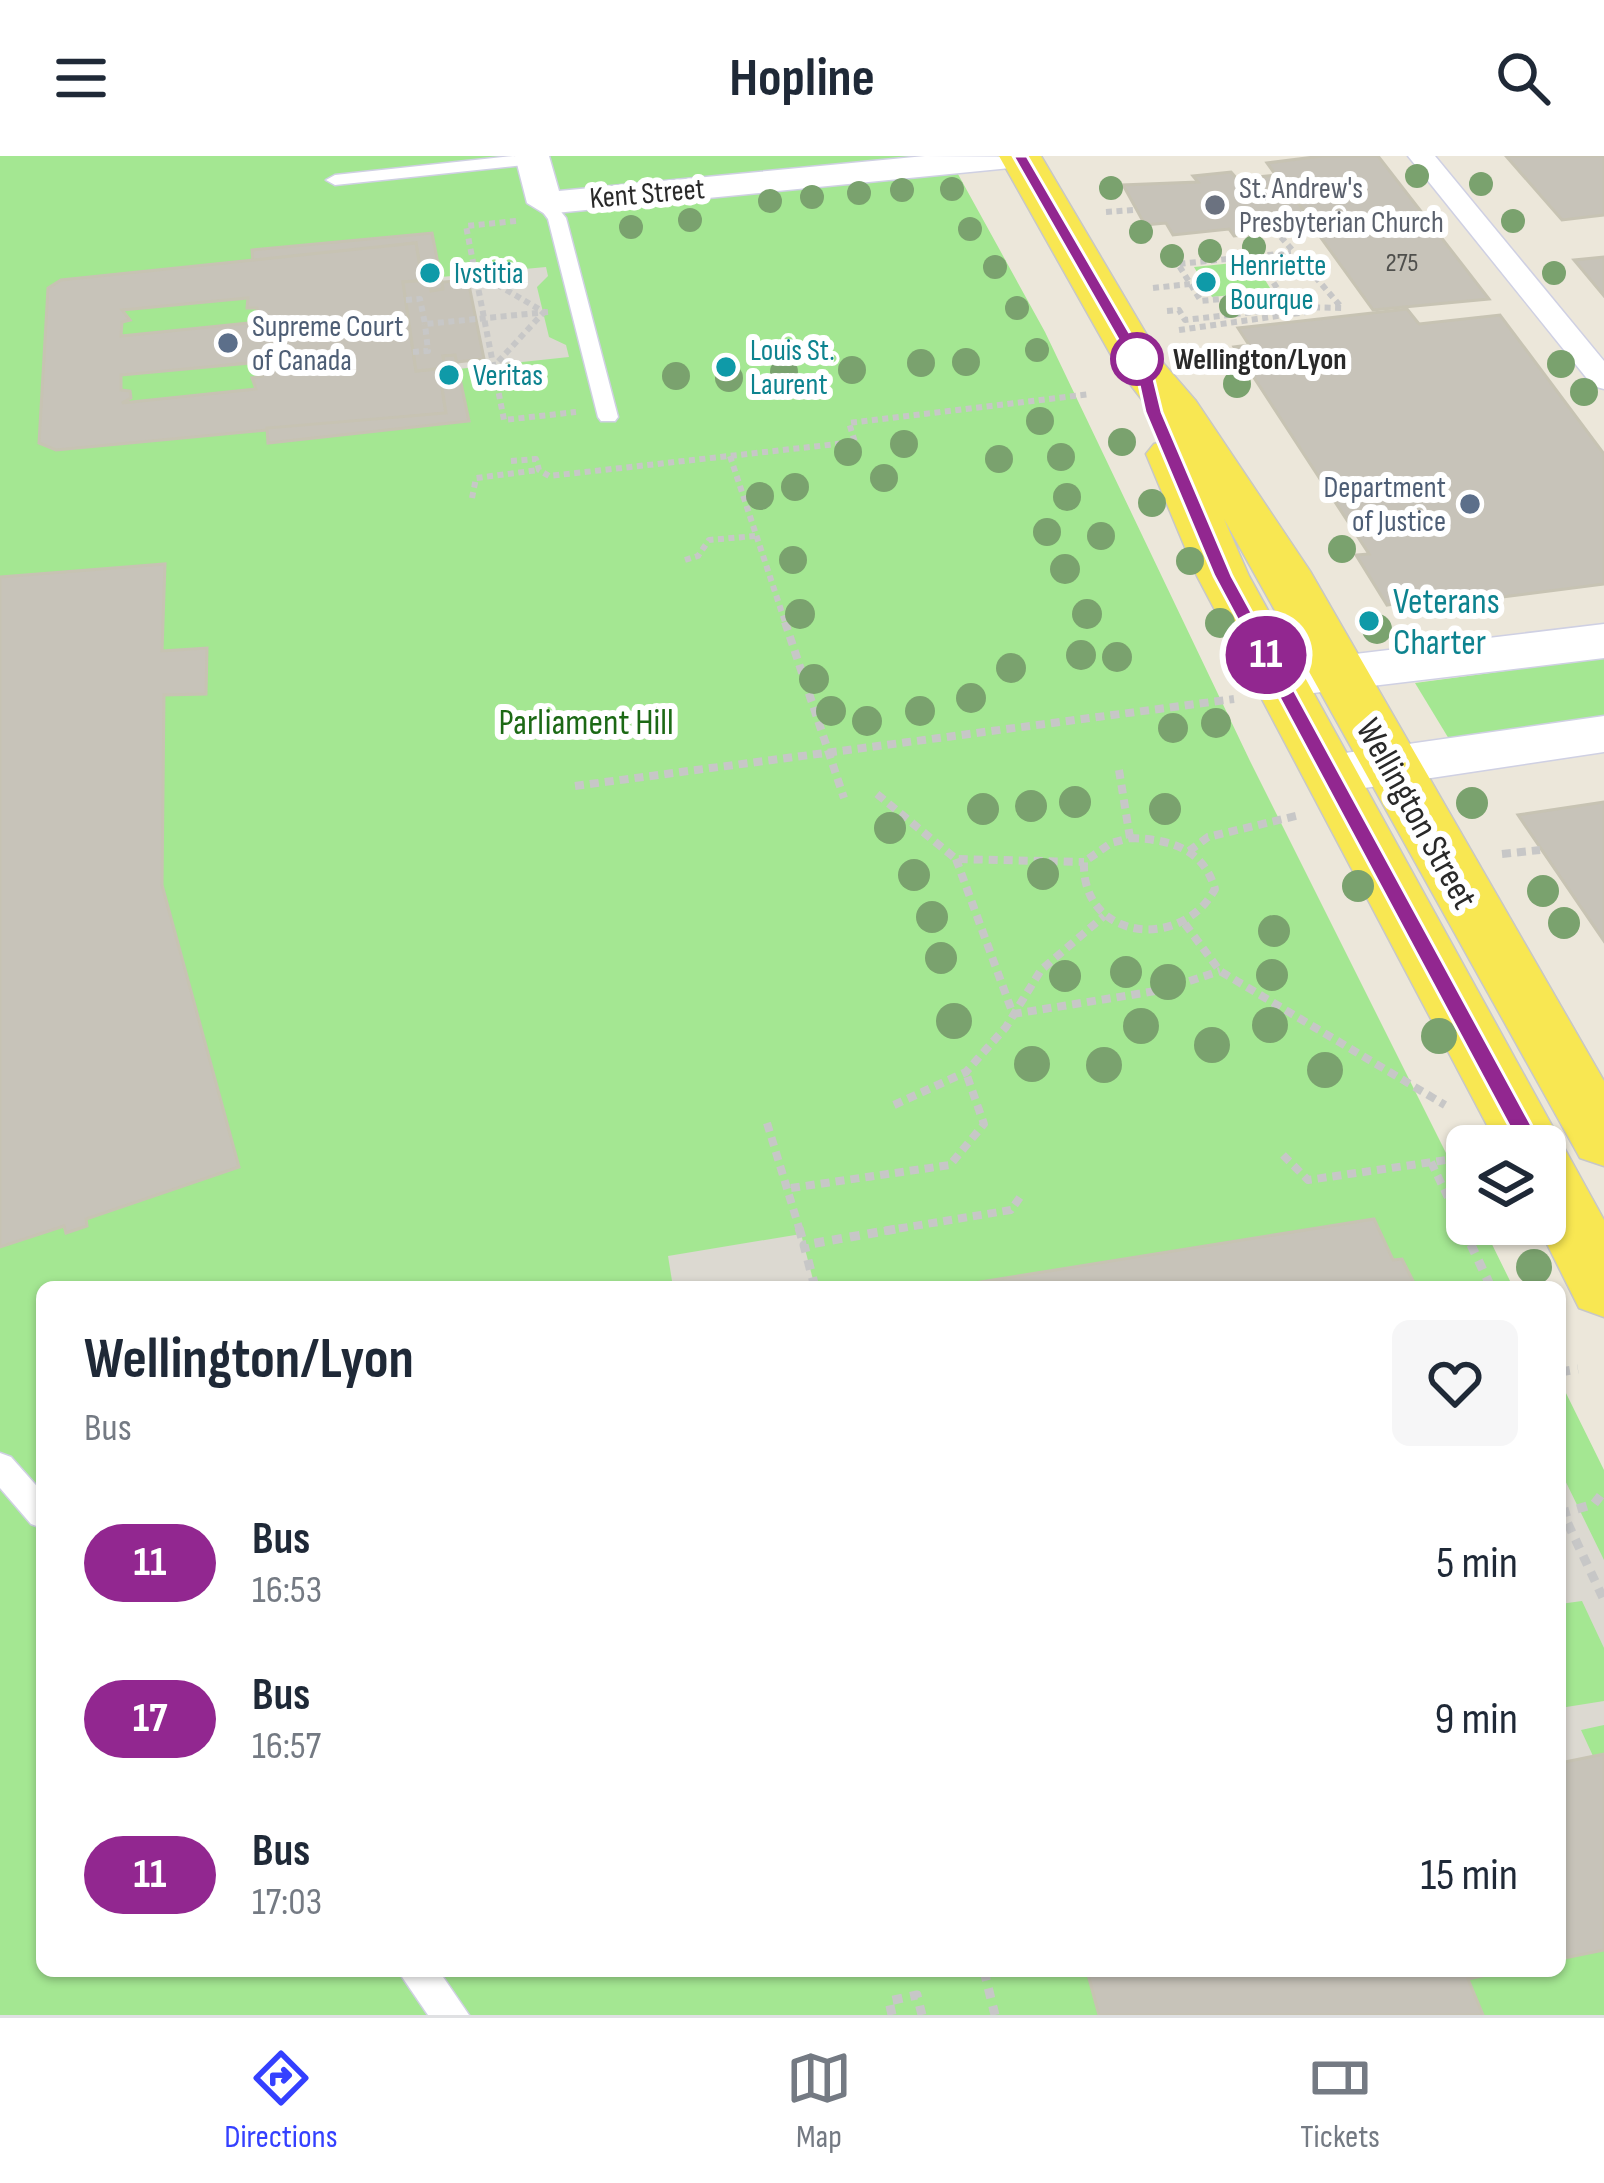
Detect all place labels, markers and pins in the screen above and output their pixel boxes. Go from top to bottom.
place label: St. Andrew's Presbyterian Church [1239,171,1444,241]
marker: St. Andrew's Presbyterian Church [1202,192,1228,218]
place label: Henriette Bourque [1230,248,1326,318]
place label: Ivstitia [454,256,523,292]
marker: Ivstitia [417,260,443,286]
marker: Henriette Bourque [1193,269,1219,295]
place label: Supreme Court of Canada [252,309,403,379]
marker: Supreme Court of Canada [215,330,241,356]
place label: Louis St. Laurent [750,333,835,403]
marker: Wellington/Lyon [1112,334,1162,384]
place label: Wellington/Lyon [1173,342,1347,378]
marker: Louis St. Laurent [713,354,739,380]
place label: Veritas [473,358,543,394]
marker: Veritas [436,362,462,388]
place label: Department of Justice [1324,470,1446,540]
marker: Department of Justice [1457,491,1483,517]
place label: Veterans Charter [1393,581,1500,665]
marker: Veterans Charter [1356,608,1382,634]

